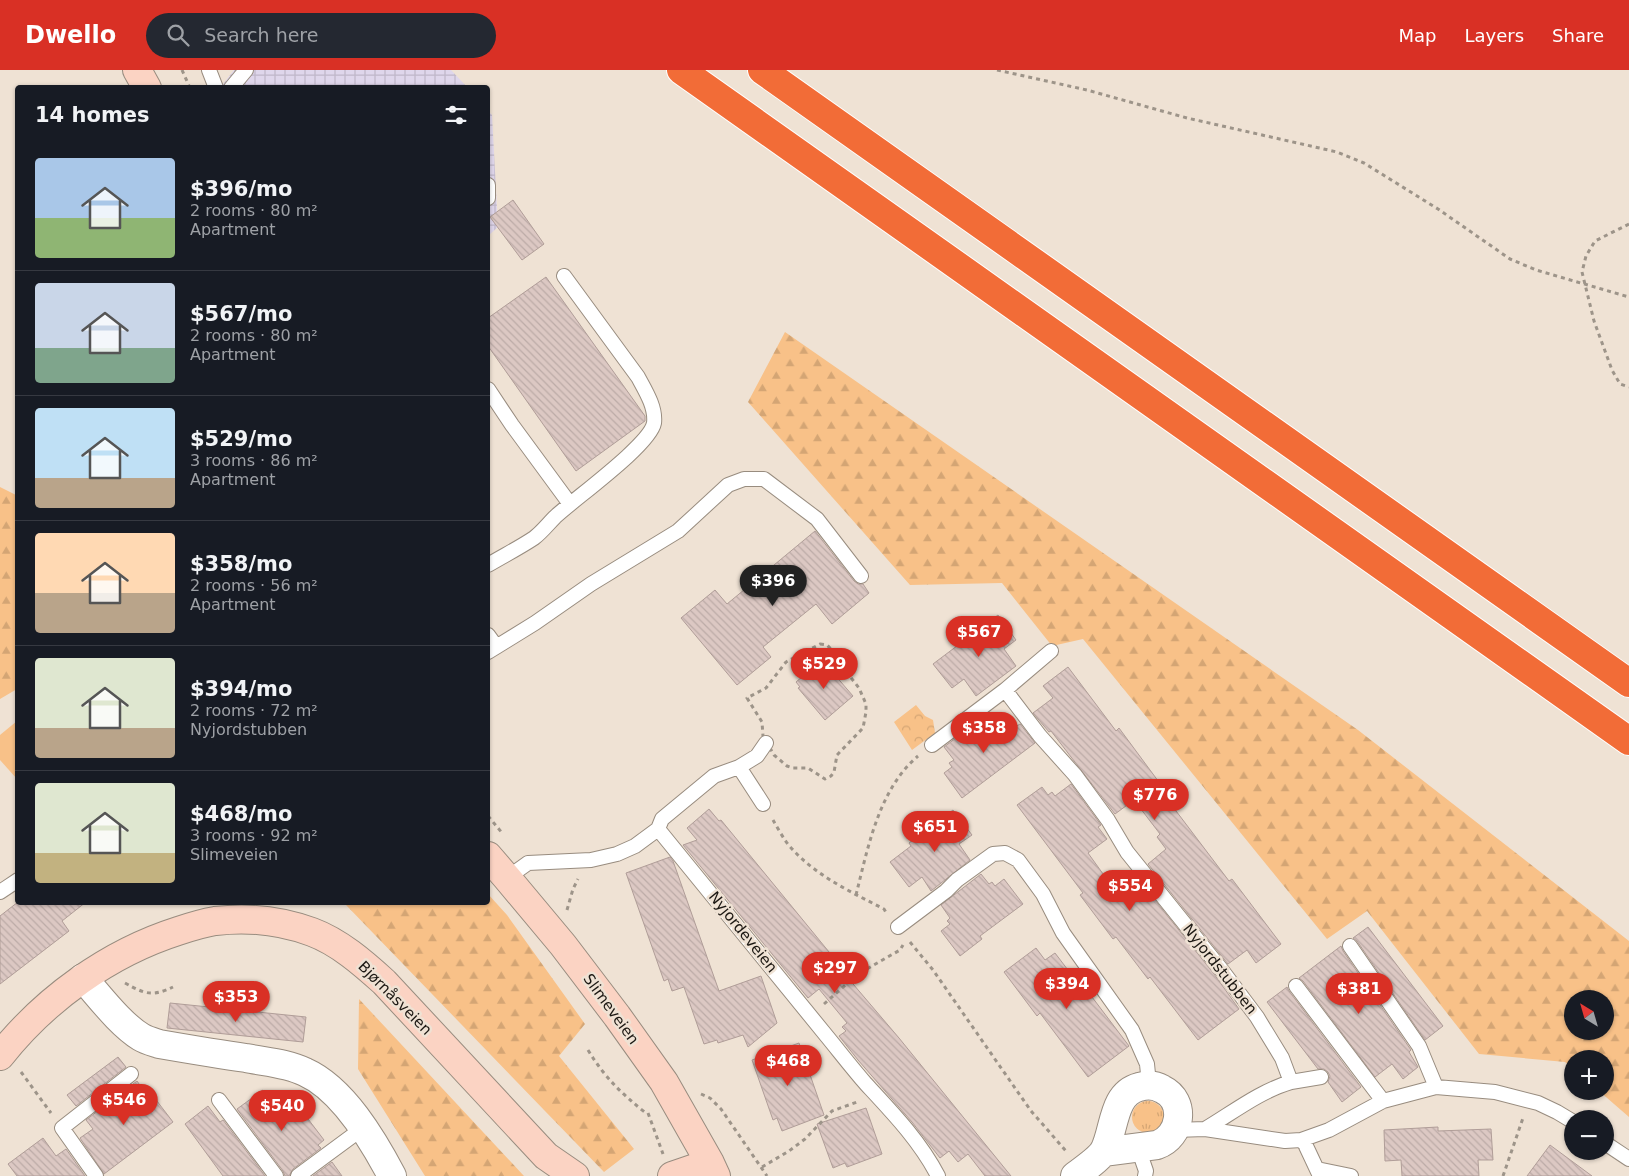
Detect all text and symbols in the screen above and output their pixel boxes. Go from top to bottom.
search box [146,13,496,58]
text: Dwello [25,21,116,49]
icon: search [164,21,192,49]
text: Search here [204,24,318,46]
text: Map [1398,25,1436,46]
text: Layers [1464,25,1524,46]
text: Share [1552,25,1604,46]
icon: filters [442,101,470,129]
text: 14 homes [35,103,150,127]
text: $396/mo [190,177,292,201]
icon: home [75,178,135,238]
text: 2 rooms · 80 m² [190,201,318,220]
text: Apartment [190,220,276,239]
text: $567/mo [190,302,292,326]
icon: home [75,303,135,363]
text: 2 rooms · 80 m² [190,326,318,345]
text: Apartment [190,345,276,364]
text: $529/mo [190,427,292,451]
icon: home [75,428,135,488]
text: 3 rooms · 86 m² [190,451,318,470]
text: Apartment [190,470,276,489]
text: $358/mo [190,552,292,576]
icon: home [75,553,135,613]
pin: $396 [743,564,803,607]
text: $396 [751,571,795,590]
text: 2 rooms · 56 m² [190,576,318,595]
text: Apartment [190,595,276,614]
pin: $567 [949,616,1009,658]
text: $567 [957,622,1001,641]
pin: $529 [794,648,854,690]
text: $529 [802,654,846,673]
text: $394/mo [190,677,292,701]
icon: home [75,678,135,738]
text: 2 rooms · 72 m² [190,701,318,720]
pin: $358 [954,712,1014,754]
text: $358 [962,718,1006,737]
text: Nyjordstubben [190,720,307,739]
pin: $776 [1125,778,1185,821]
text: $776 [1133,785,1177,804]
text: $468/mo [190,802,292,826]
icon: home [75,803,135,863]
pin: $651 [905,810,965,853]
text: $651 [913,817,957,836]
text: 3 rooms · 92 m² [190,826,318,845]
text: Slimeveien [190,845,278,864]
pin: $554 [1100,870,1160,912]
text: $554 [1108,876,1152,895]
street label: Nyjordeveien [705,888,781,976]
street label: Nyjordstubben [1179,920,1261,1018]
pin: $297 [805,952,865,994]
street label: Bjørnåsveien [354,957,436,1039]
text: $297 [813,958,857,977]
pin: $394 [1037,968,1097,1010]
street label: Slimeveien [579,970,643,1048]
pin: $381 [1329,972,1389,1015]
text: $394 [1045,974,1089,993]
text: $381 [1337,979,1381,998]
pin: $353 [206,980,266,1023]
text: $353 [214,987,258,1006]
north arrow [1564,990,1614,1040]
map controls [1564,990,1614,1160]
pin: $468 [758,1044,818,1087]
button: + [1564,1050,1614,1100]
text: $468 [766,1051,810,1070]
pin: $546 [94,1084,154,1126]
text: $546 [102,1090,146,1109]
pin: $540 [252,1090,312,1132]
text: $540 [260,1096,304,1115]
button: − [1564,1110,1614,1160]

